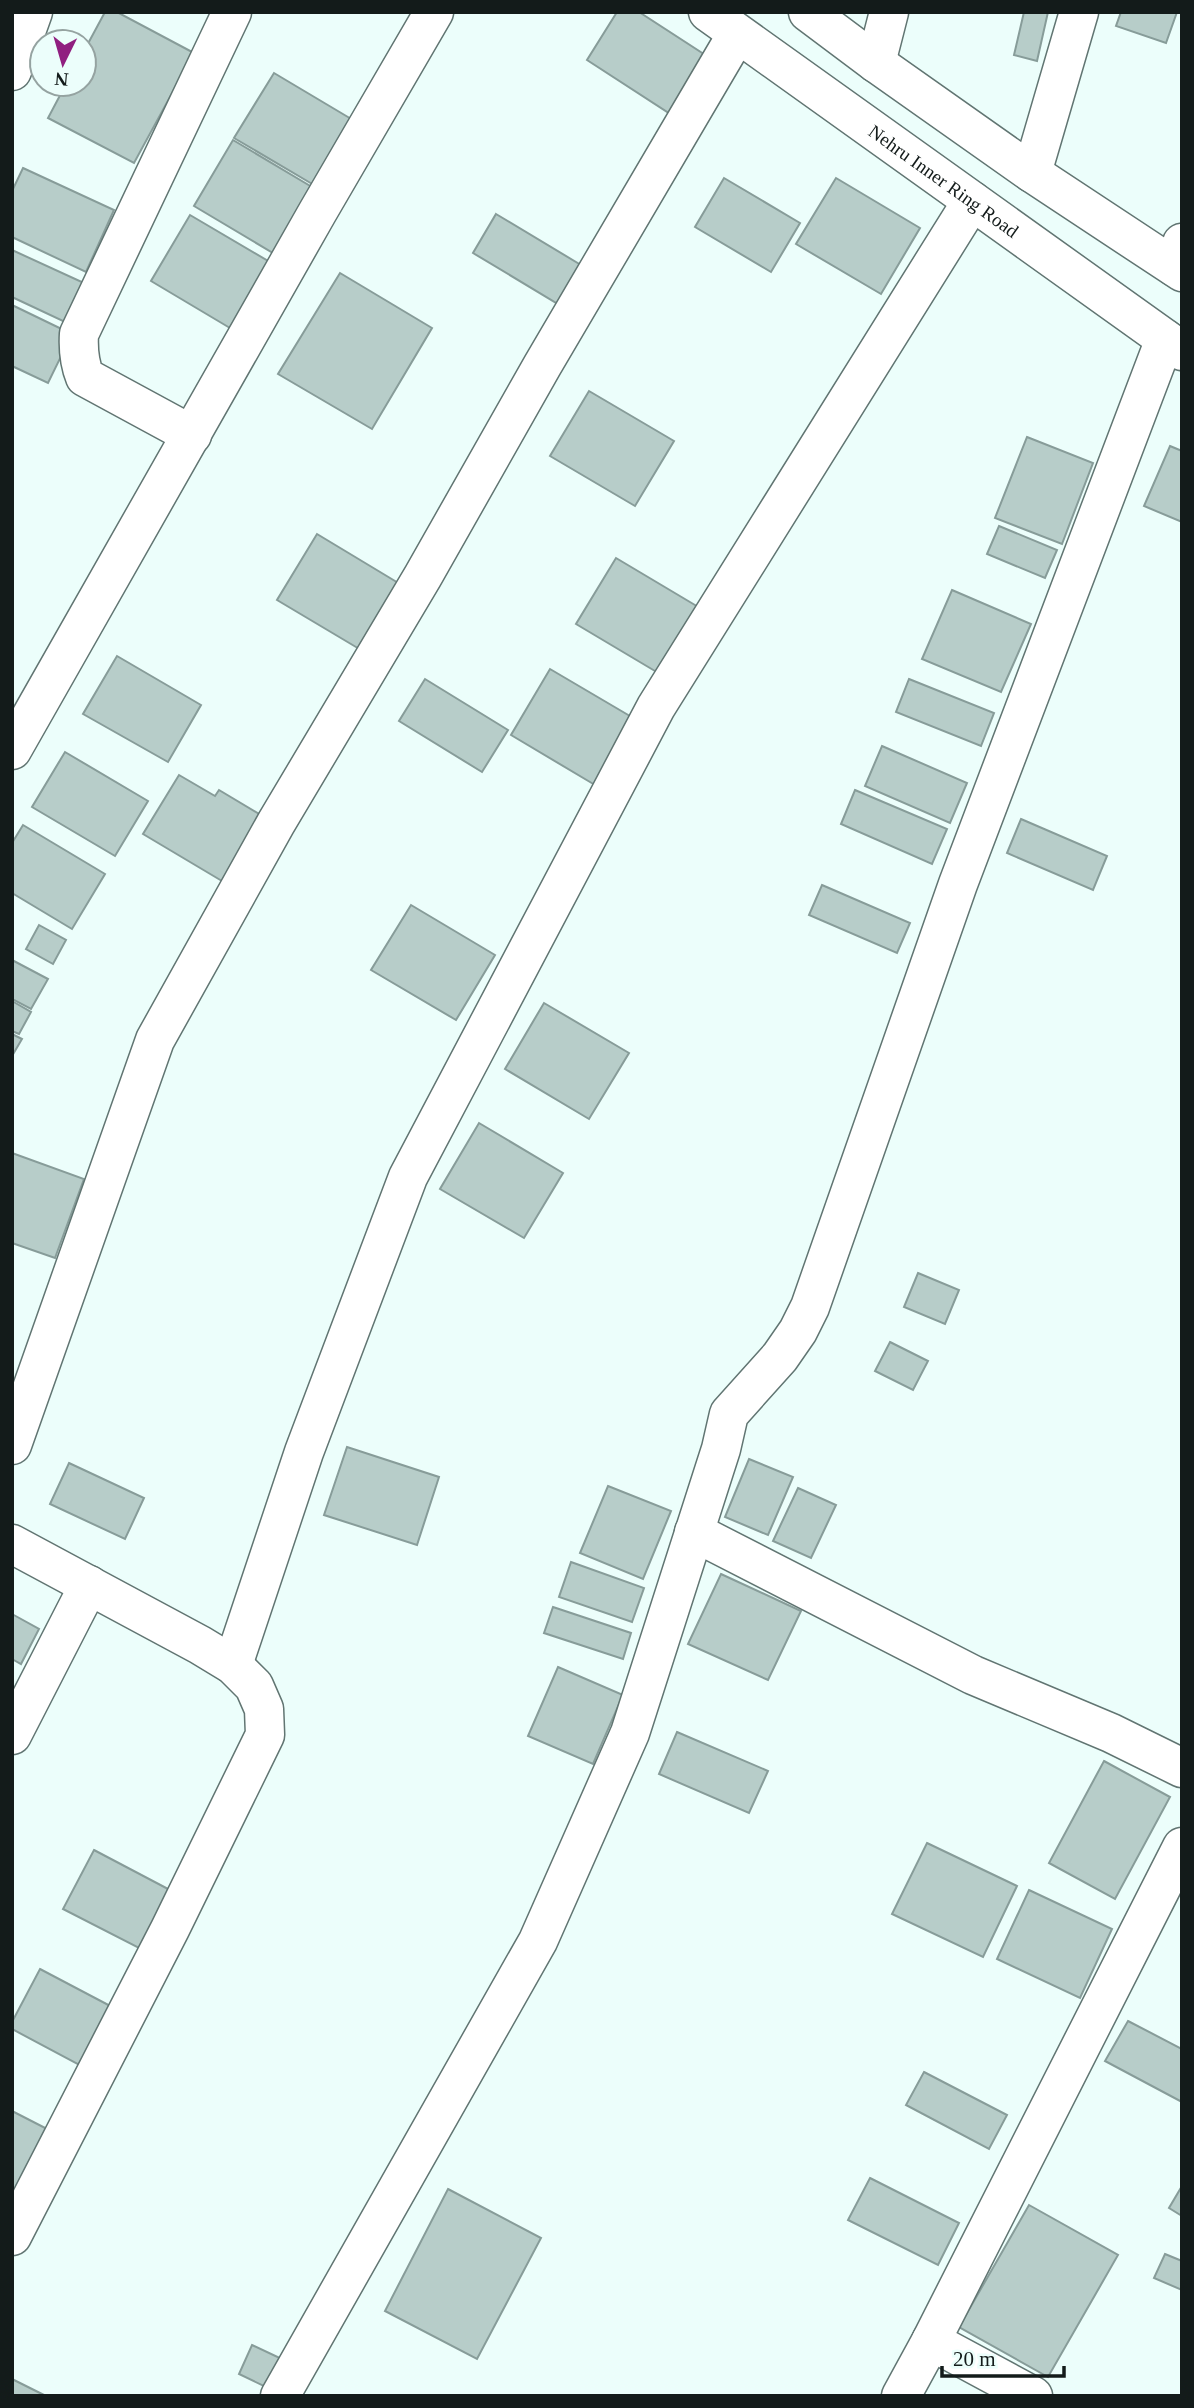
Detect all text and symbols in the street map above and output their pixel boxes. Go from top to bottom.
north arrow [28,28,98,98]
text: N [54,68,69,90]
street label: Nehru Inner Ring Road [865,121,1023,242]
scale bar [942,2334,1064,2378]
text: 20 m [953,2347,996,2371]

